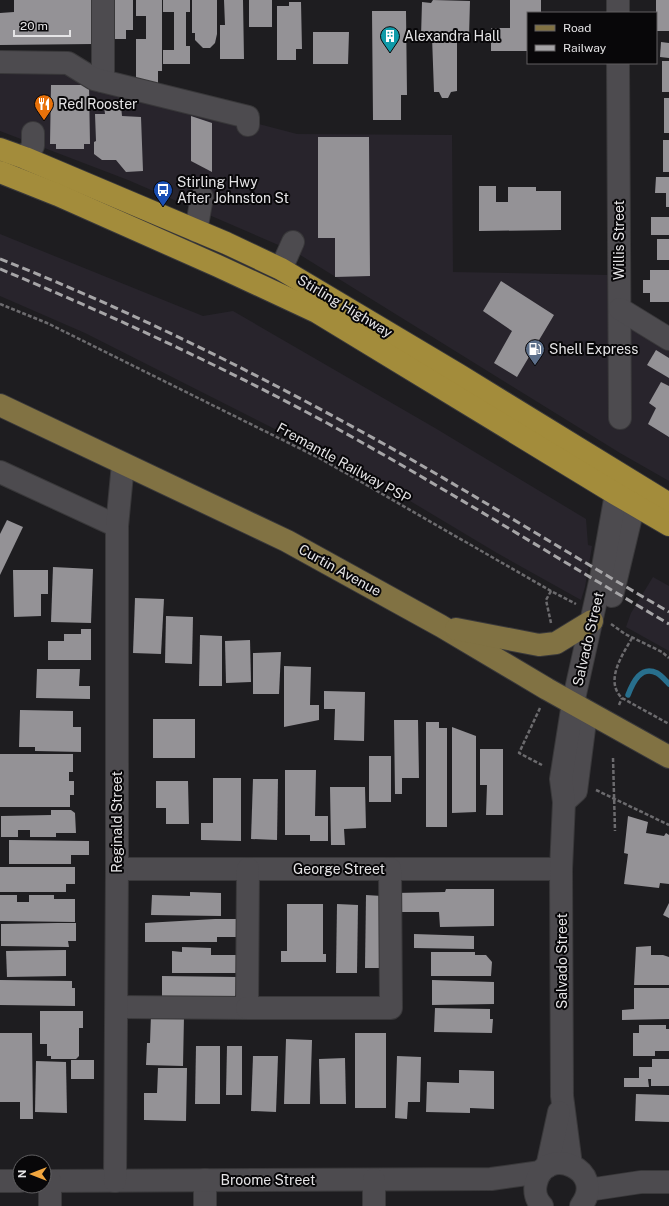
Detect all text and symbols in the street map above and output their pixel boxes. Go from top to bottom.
scale bar [14,12,70,38]
legend [527,12,657,64]
text: 20 m [20,19,48,33]
text: Road [563,21,591,35]
building icon: Alexandra Hall [379,25,401,53]
place label: Alexandra Hall [404,28,500,44]
text: Railway [563,41,607,55]
restaurant icon: Red Rooster [33,93,55,121]
place label: Red Rooster [58,96,138,112]
place label: Stirling Hwy After Johnston St [177,174,289,206]
bus stop icon: Stirling Hwy After Johnston St [152,179,174,207]
street label: Willis Street [611,200,627,280]
street label: Stirling Highway [295,271,396,341]
fuel station icon: Shell Express [524,338,546,366]
place label: Shell Express [549,341,638,357]
street label: Fremantle Railway PSP [274,419,414,507]
street label: Curtin Avenue [296,541,384,599]
street label: Salvado Street [569,590,607,688]
street label: Reginald Street [109,771,125,873]
street label: George Street [293,861,385,877]
street label: Salvado Street [554,913,570,1009]
north arrow [12,1154,52,1194]
text: N [16,1170,28,1178]
street label: Broome Street [221,1172,315,1188]

